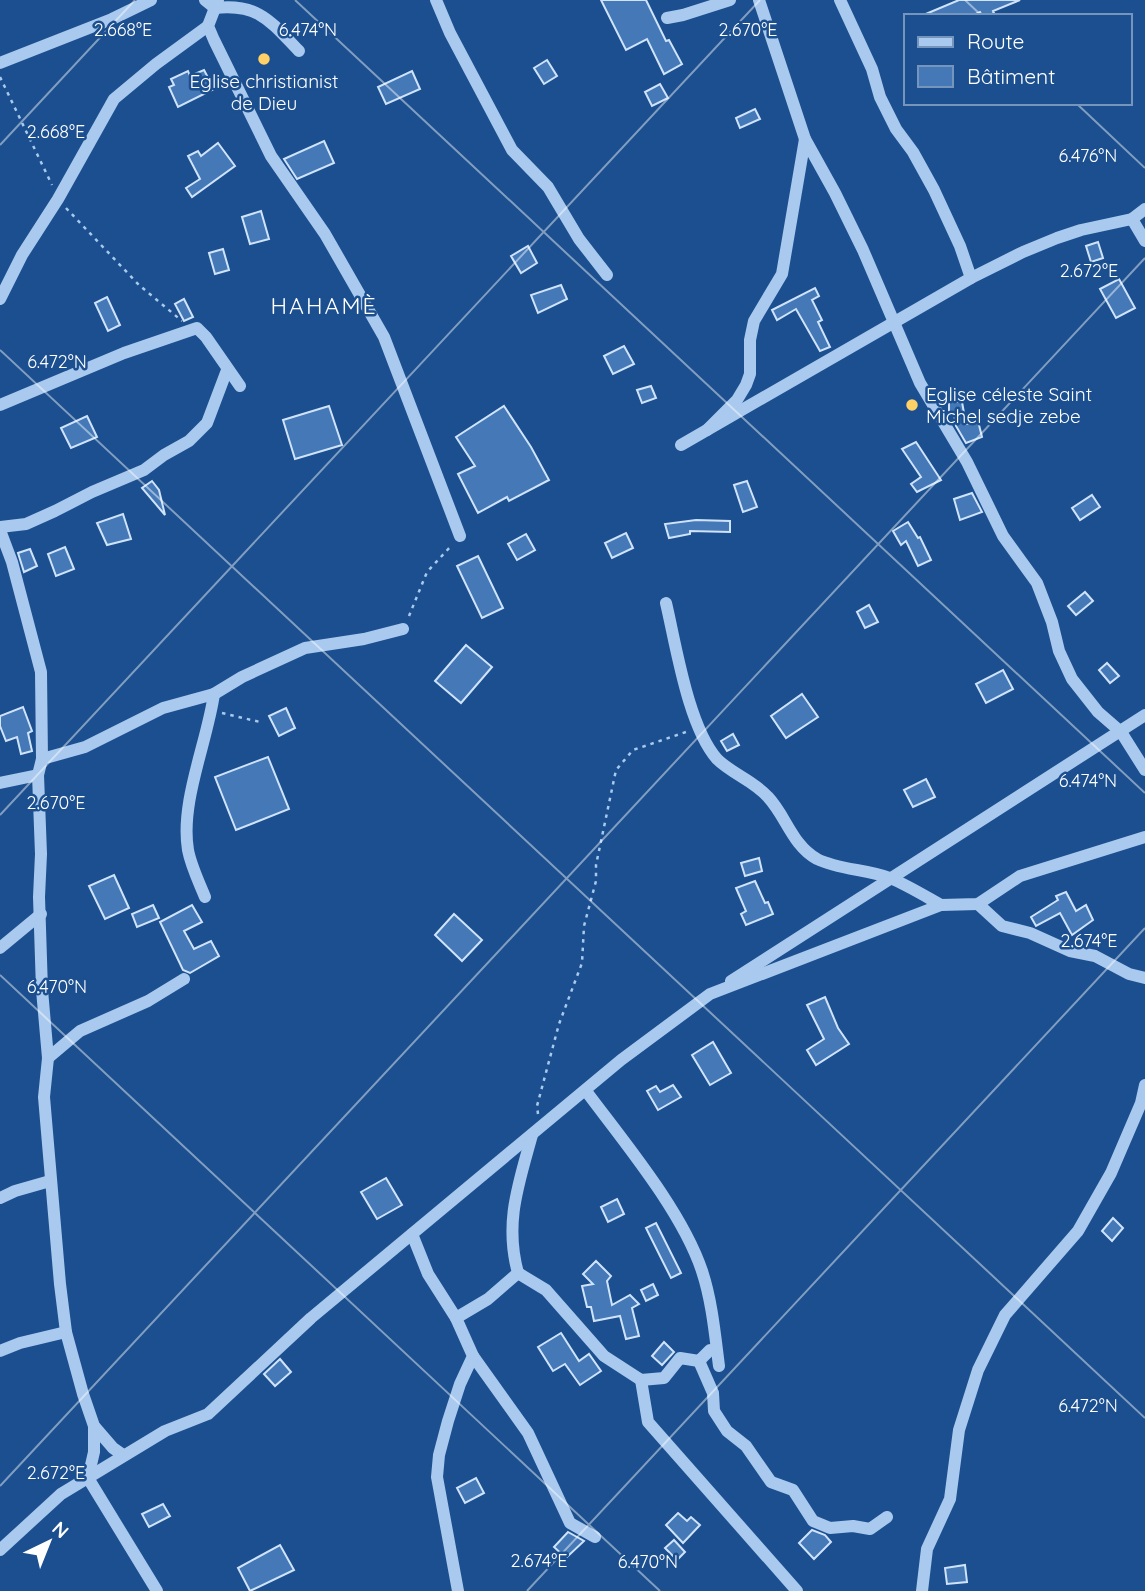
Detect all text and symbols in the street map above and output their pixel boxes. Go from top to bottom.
legend [904,14,1131,105]
text: 2.668°E [94,18,152,41]
text: 6.474°N [279,18,337,41]
text: 2.670°E [718,18,778,41]
text: Route [967,28,1024,54]
marker: Eglise christianist de Dieu [256,51,272,67]
text: Bâtiment [967,63,1055,89]
place label: Eglise christianist de Dieu [189,69,339,115]
text: 2.668°E [27,120,85,143]
text: 6.476°N [1059,144,1117,167]
text: 2.672°E [1060,259,1118,282]
district label: HAHAMÈ [271,291,377,320]
text: 6.472°N [27,350,87,373]
place label: Eglise céleste Saint Michel sedje zebe [926,382,1092,428]
marker: Eglise céleste Saint Michel sedje zebe [904,397,920,413]
text: 6.474°N [1059,769,1117,792]
text: 2.670°E [26,791,86,814]
text: 2.674°E [1060,929,1118,952]
text: 6.470°N [27,975,87,998]
text: 6.472°N [1058,1394,1118,1417]
text: 2.672°E [27,1461,85,1484]
north arrow [14,1507,84,1577]
text: N [47,1516,74,1543]
text: 2.674°E [510,1549,568,1572]
text: 6.470°N [618,1550,678,1573]

